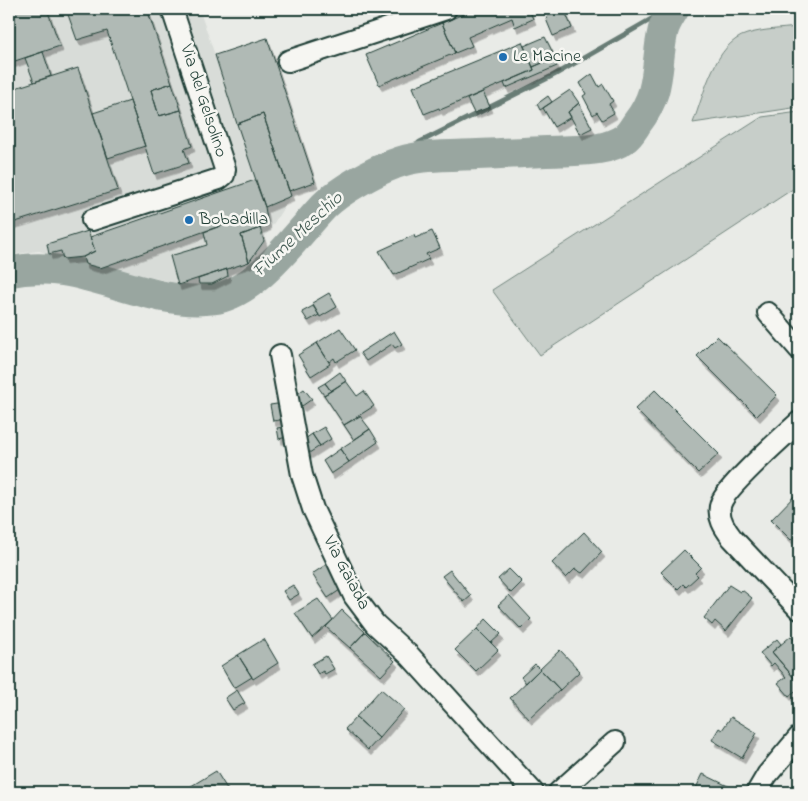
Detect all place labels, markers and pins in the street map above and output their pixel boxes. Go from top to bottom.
place label: Le Macine [513,44,582,70]
marker: Le Macine [497,51,509,63]
place label: Bobadilla [198,207,268,233]
marker: Bobadilla [183,214,195,226]

